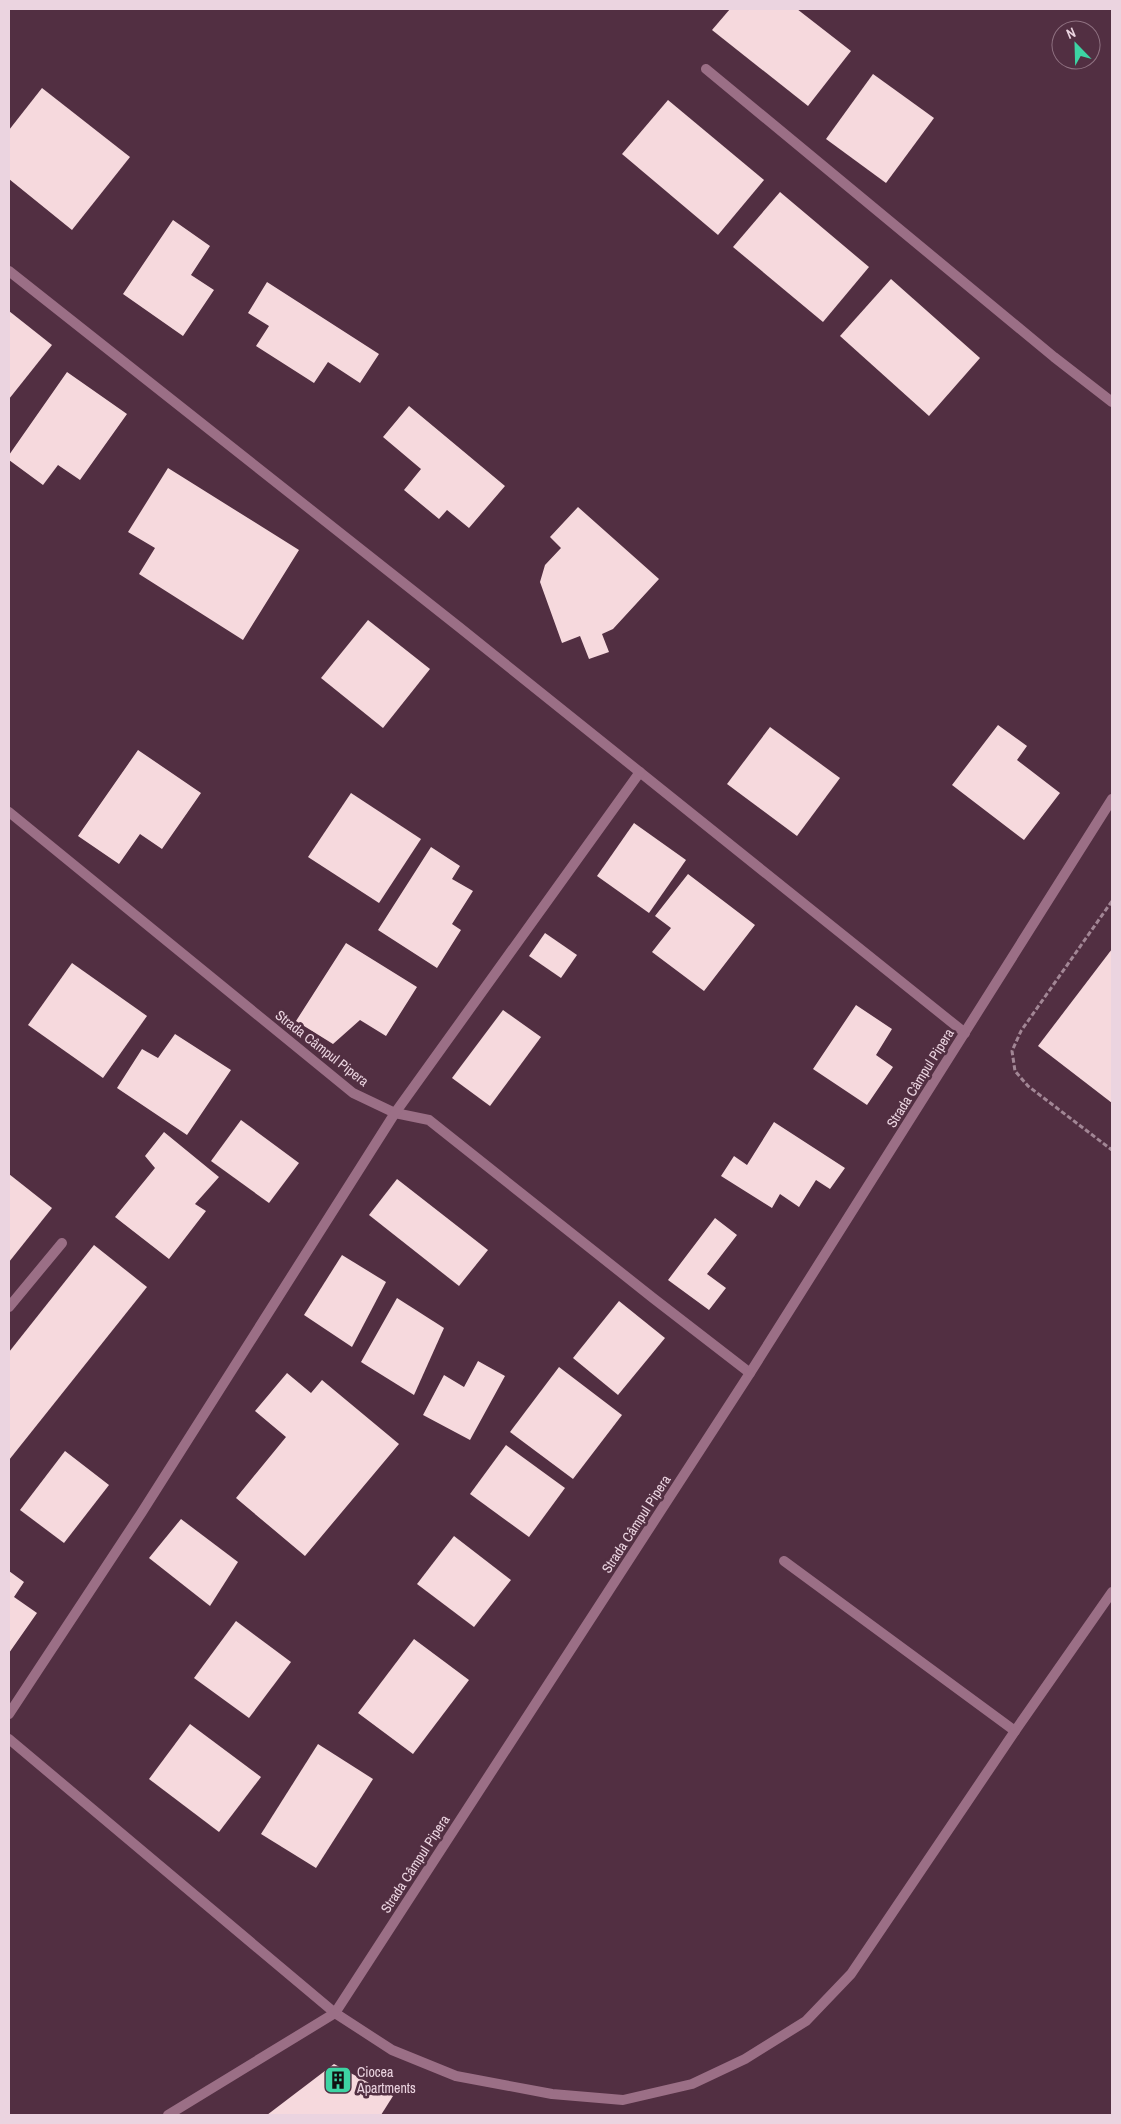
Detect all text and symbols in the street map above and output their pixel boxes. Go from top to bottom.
north arrow [1051,20,1101,70]
text: N [1064,23,1078,43]
street label: Strada Câmpul Pipera [272,1006,373,1090]
street label: Strada Câmpul Pipera [882,1025,958,1131]
street label: Strada Câmpul Pipera [598,1471,675,1577]
street label: Strada Câmpul Pipera [377,1811,454,1917]
place label: Ciocea Apartments [356,2063,416,2097]
building icon: Ciocea Apartments [323,2065,353,2095]

